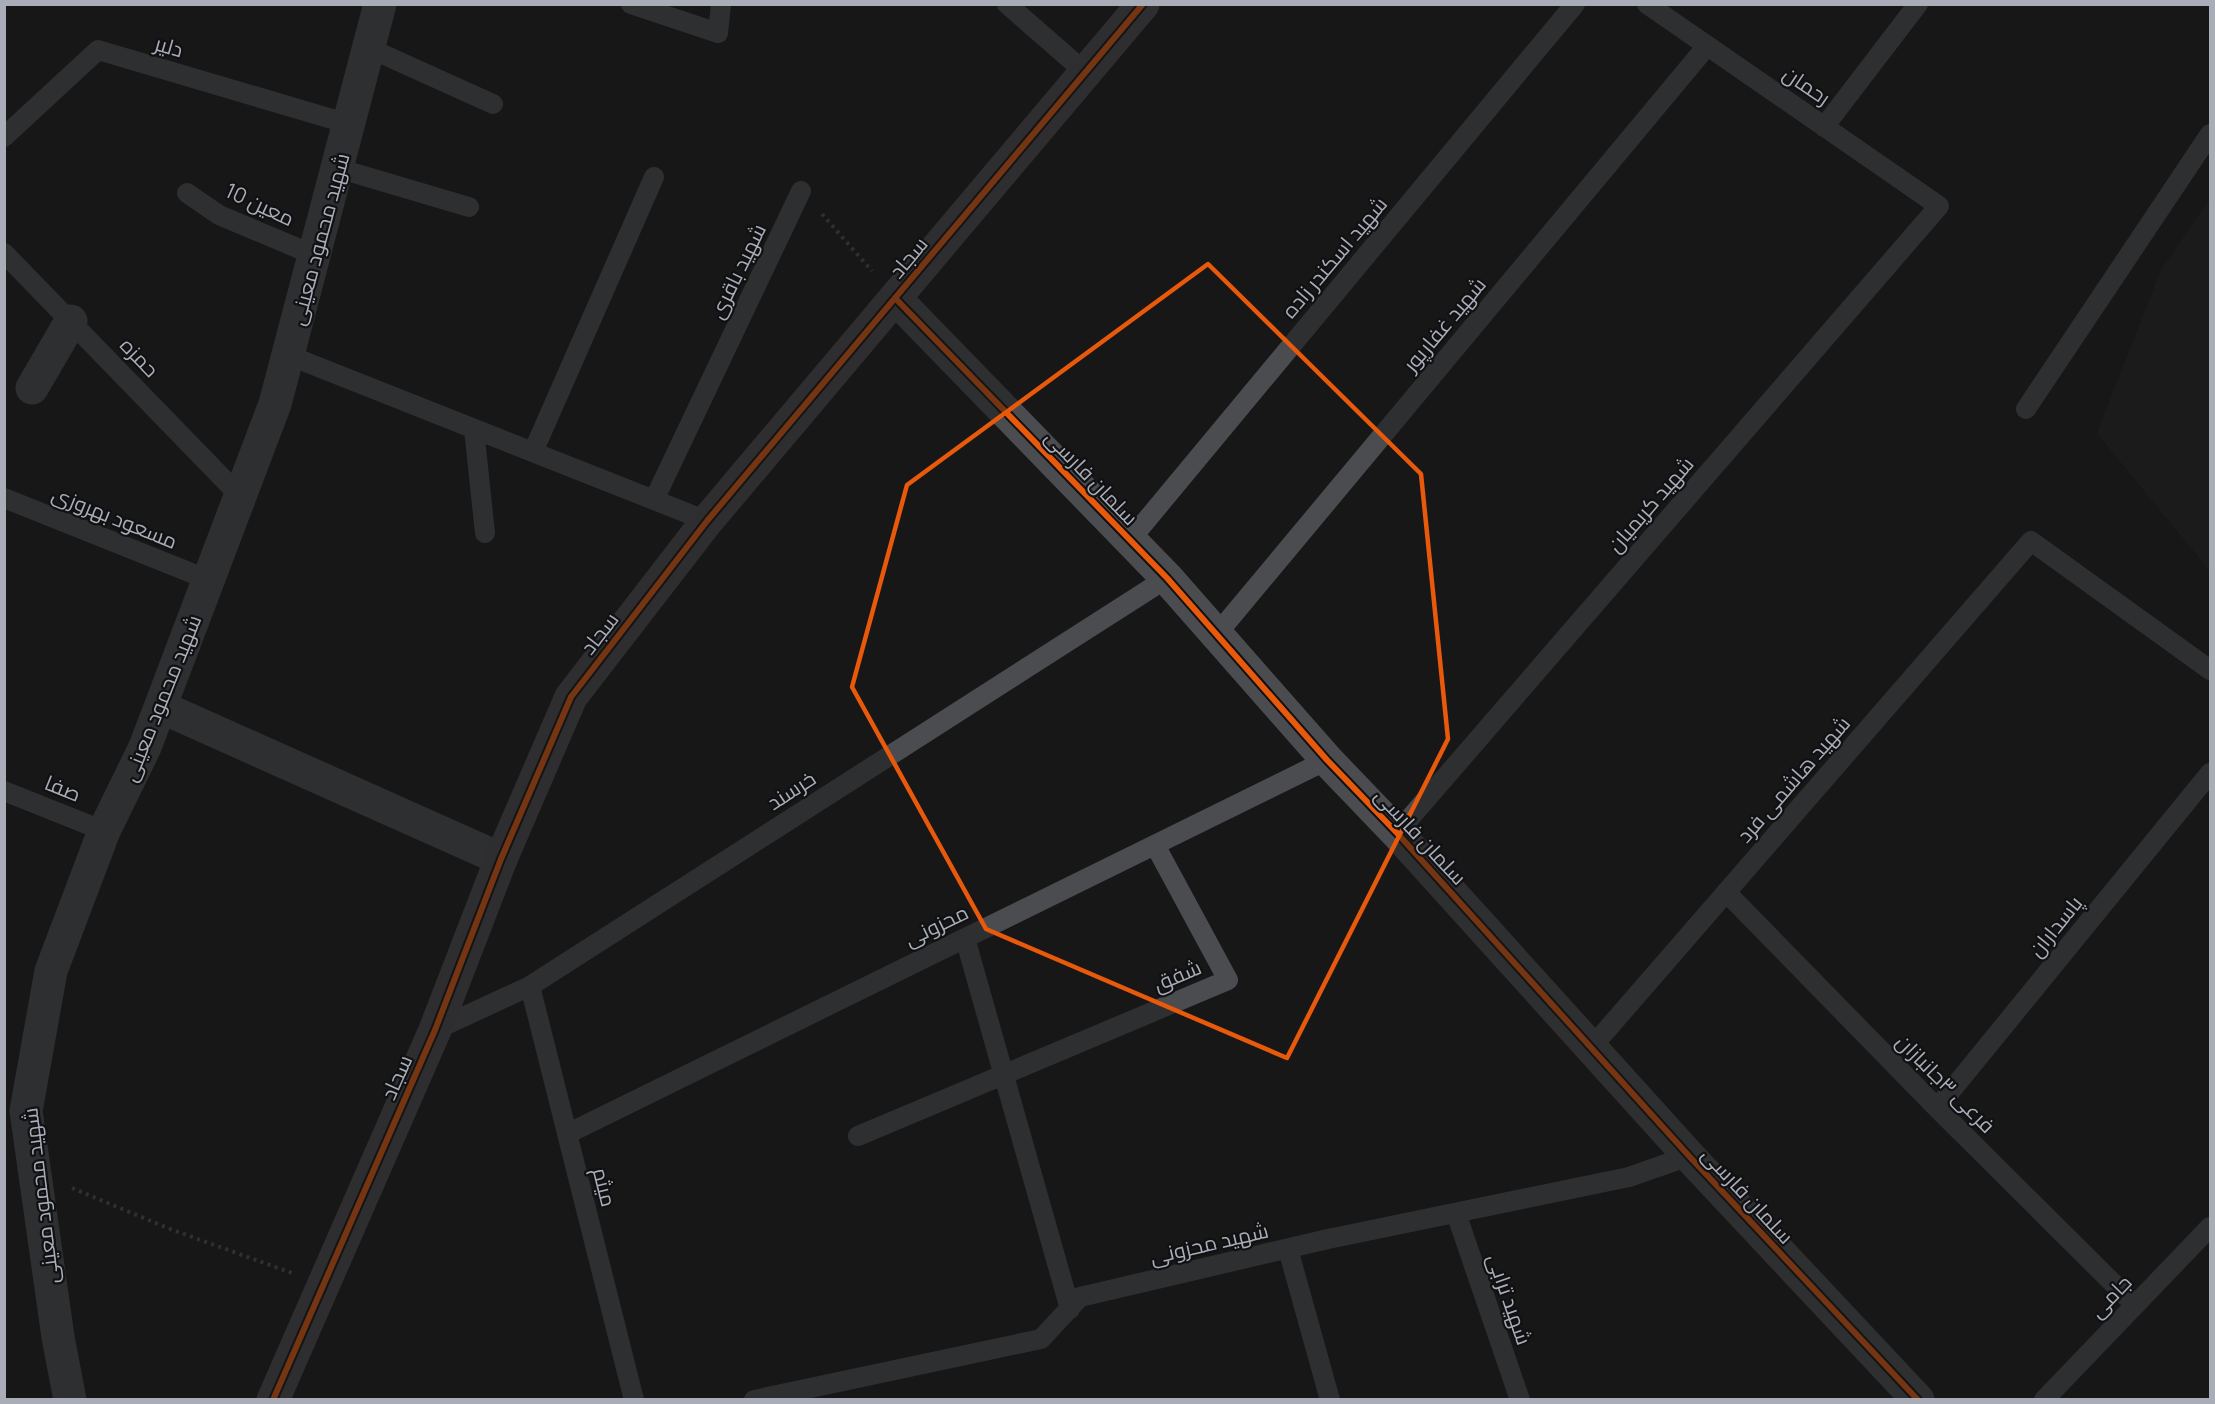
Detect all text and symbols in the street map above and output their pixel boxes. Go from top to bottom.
street label: دلیر [151,28,187,63]
street label: رحمان [1778,59,1836,111]
street label: شهید محمود معینی [283,150,355,328]
street label: معین 10 [221,176,299,232]
street label: شهید اسکندر زاده [1275,190,1393,324]
street label: شهید باقری [702,219,772,323]
street label: سجاد [882,230,934,284]
street label: شهید غفارپور [1396,271,1493,379]
street label: حمزه [115,331,165,383]
street label: سلمان فارسی [1039,423,1145,531]
street label: شهید کریمیان [1601,450,1699,558]
street label: مسعود بهروزی [48,479,182,555]
street label: سجاد [574,606,624,660]
street label: شهید محمود معینی [115,611,207,785]
street label: شهید هاشمی فرد [1730,710,1856,848]
street label: خرسند [761,764,821,816]
street label: صفا [41,768,85,808]
street label: سلمان فارسی [1369,782,1473,890]
street label: پاسداران [2022,889,2089,963]
street label: محزونی [899,897,973,953]
street label: شفق [1149,952,1205,998]
street label: فرعی ۳جانبازان [1890,1027,2002,1139]
street label: سجاد [374,1050,418,1104]
street label: شهید محمود معینی [15,1106,65,1286]
street label: سلمان فارسی [1696,1141,1800,1249]
street label: میثم [586,1164,623,1210]
street label: شهید محزونی [1147,1216,1271,1270]
street label: شهید ترابی [1481,1250,1539,1348]
street label: جامی [2083,1268,2137,1324]

